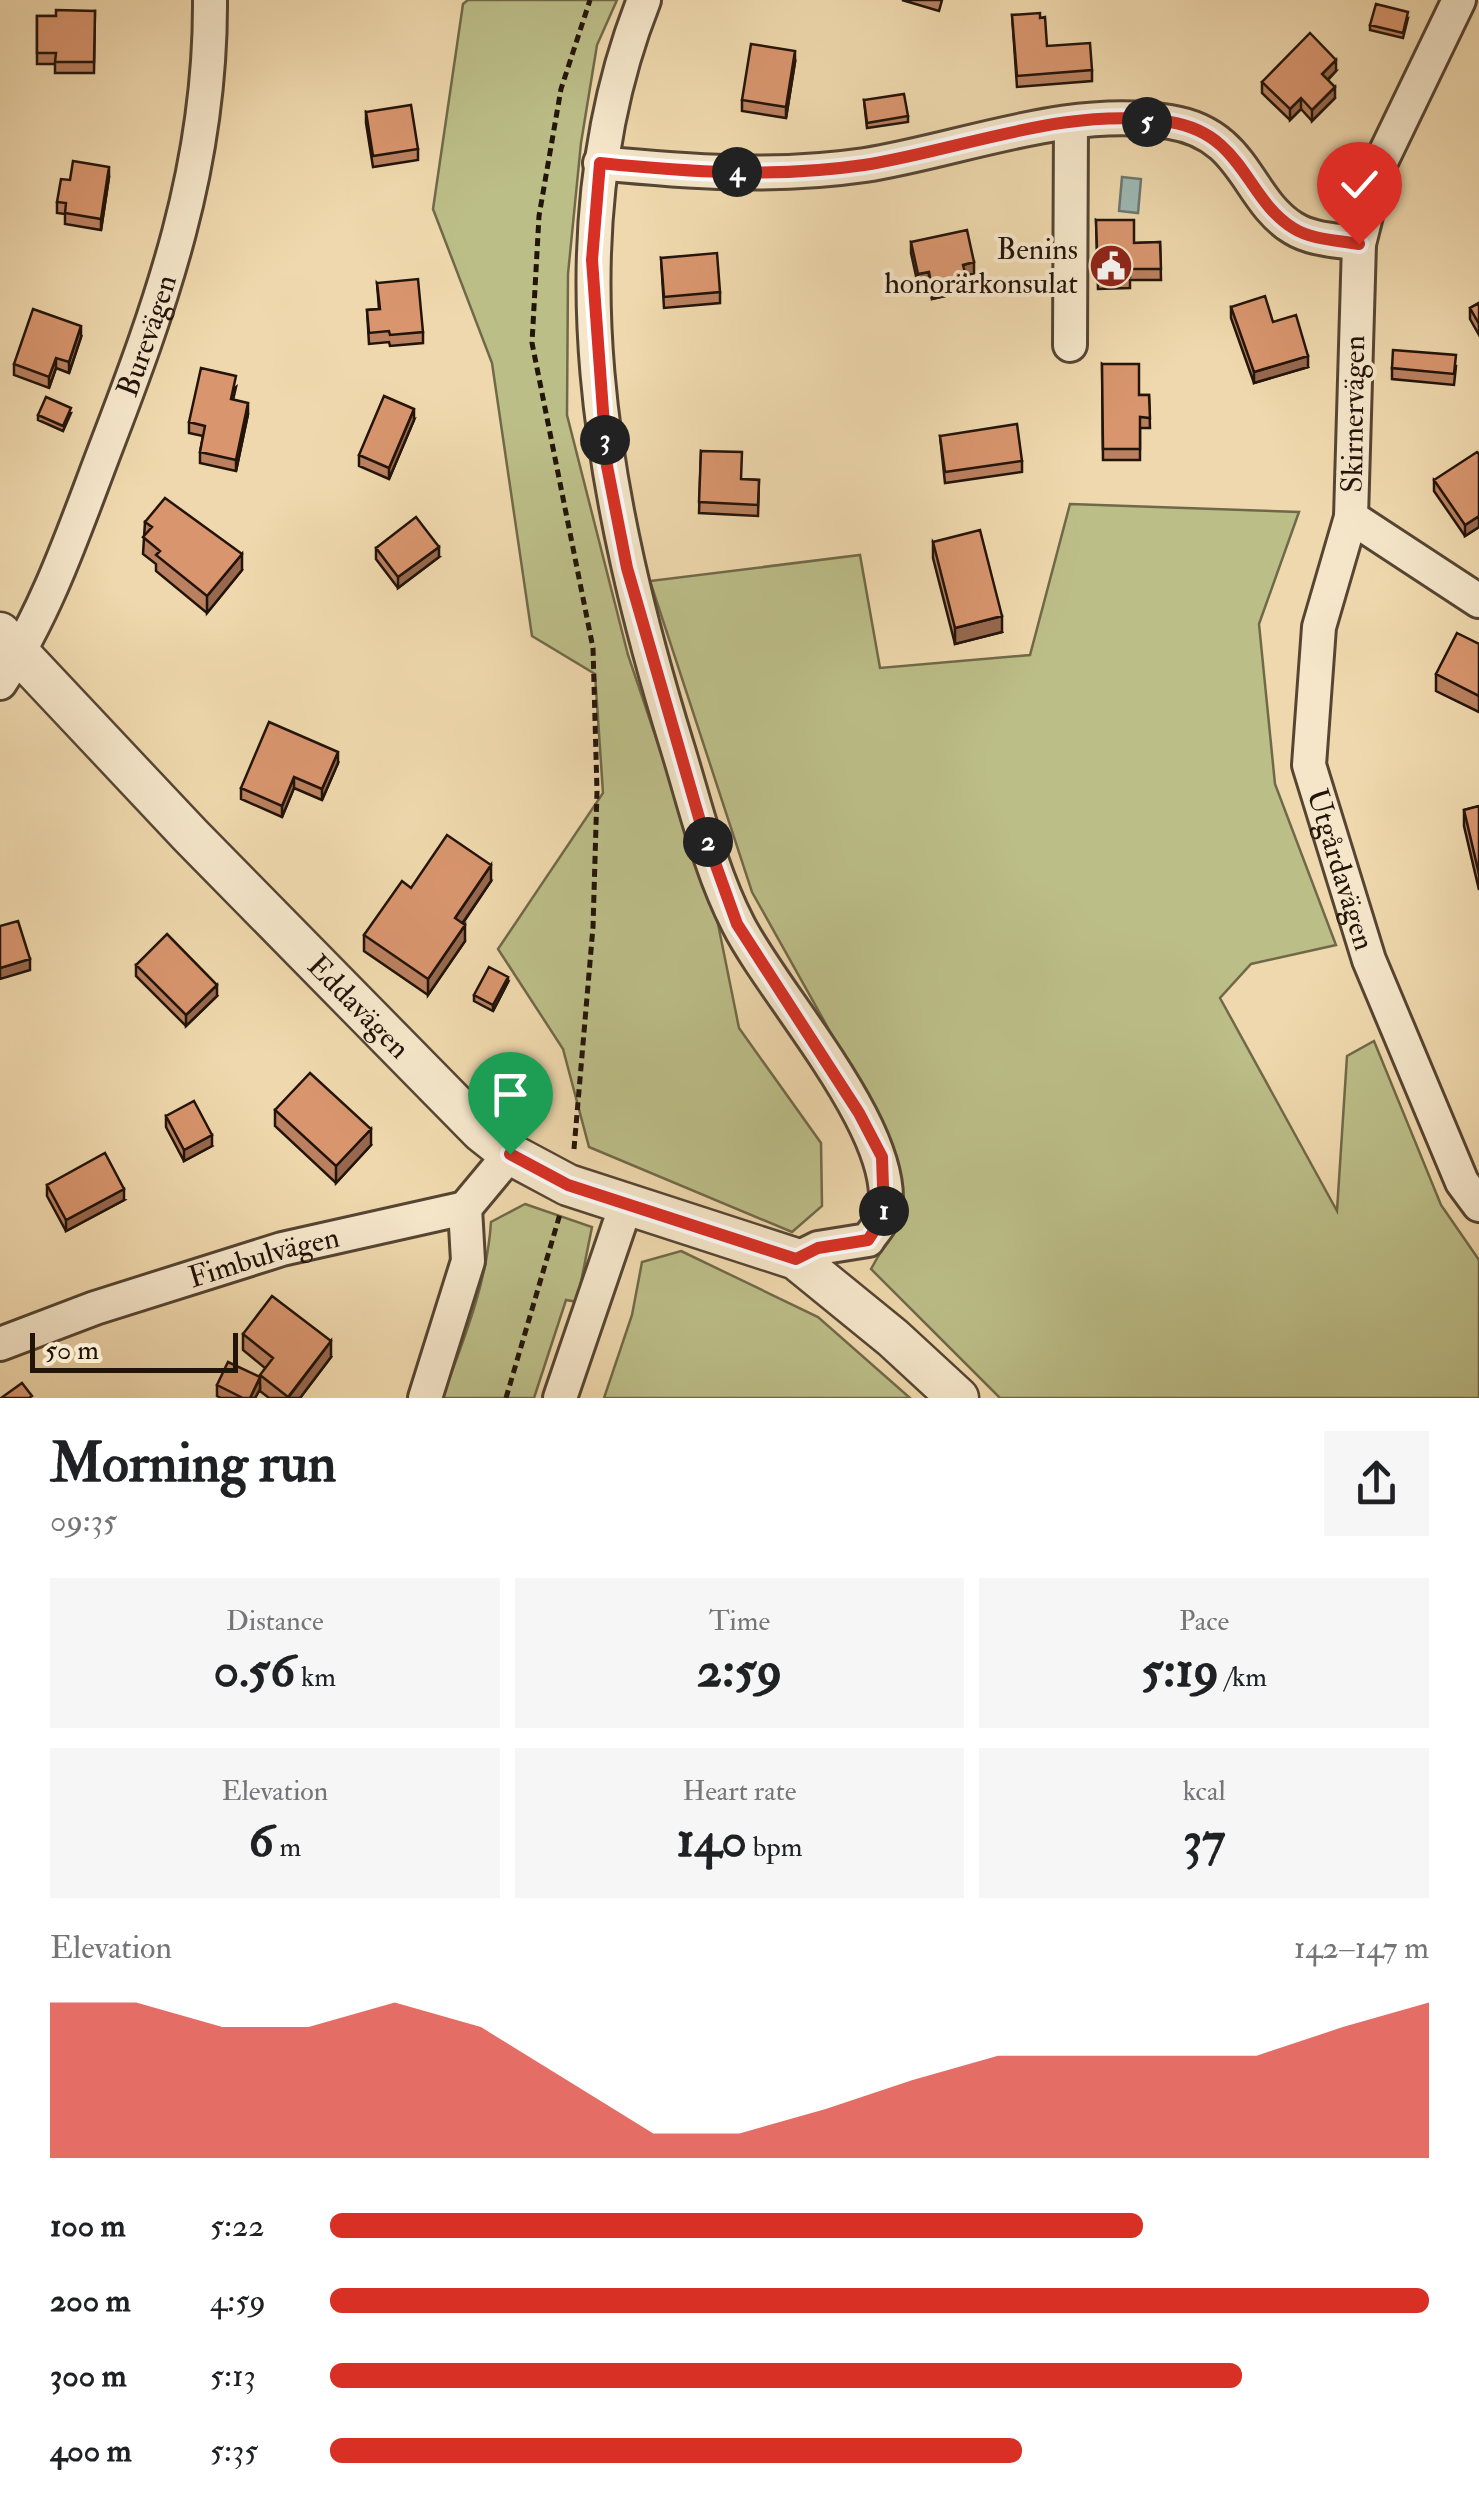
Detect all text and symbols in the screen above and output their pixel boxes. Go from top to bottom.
pin: 5 [1122,97,1172,147]
text: 5 [1141,104,1153,139]
pin [1317,142,1402,245]
pin: 4 [712,147,762,197]
text: 4 [729,154,745,189]
icon: check [1332,157,1387,212]
place label: Benins honorärkonsulat [884,231,1078,302]
public building icon: Benins honorärkonsulat [1088,243,1134,289]
street label: Burevägen [109,270,185,402]
street label: Skirnervägen [1334,335,1373,493]
pin: 3 [580,415,630,465]
text: 3 [600,422,610,457]
street label: Utgårdavägen [1298,784,1383,955]
pin: 2 [683,817,733,867]
text: 2 [701,824,715,859]
street label: Eddavägen [299,947,417,1067]
pin [468,1052,553,1155]
icon: arrive [483,1067,538,1122]
pin: 1 [859,1186,909,1236]
text: 1 [879,1193,889,1228]
street label: Fimbulvägen [184,1219,343,1296]
scale bar [30,1328,238,1372]
text: 50 m [45,1333,99,1368]
text: Morning run [50,1429,336,1498]
button: share [1324,1431,1429,1536]
text: 09:35 [50,1501,117,1541]
text: Distance [226,1604,324,1639]
text: Time [709,1604,770,1639]
text: Pace [1179,1604,1229,1639]
text: 0.56 [214,1639,295,1702]
text: 2:59 [697,1639,782,1702]
text: 5:19 [1141,1639,1219,1702]
text: km [295,1660,336,1695]
text: /km [1219,1660,1267,1695]
text: Elevation [221,1774,328,1809]
text: Heart rate [683,1774,796,1809]
text: kcal [1183,1774,1226,1809]
text: 6 [248,1809,274,1872]
text: 140 [677,1809,747,1872]
text: 37 [1183,1809,1225,1872]
text: m [274,1830,301,1865]
text: bpm [747,1830,802,1865]
text: Elevation [50,1928,172,1968]
text: 142–147 m [1294,1928,1429,1968]
text: 100 m [50,2206,126,2246]
text: 5:22 [210,2206,264,2246]
text: 200 m [50,2281,131,2321]
text: 4:59 [210,2281,266,2321]
text: 300 m [50,2356,127,2396]
text: 5:13 [210,2356,256,2396]
text: 400 m [50,2431,132,2471]
text: 5:35 [210,2431,258,2471]

